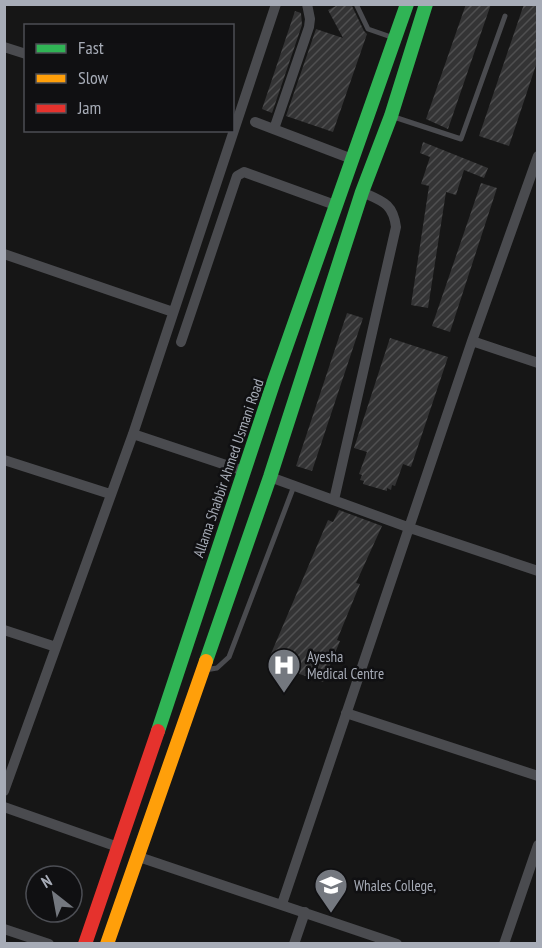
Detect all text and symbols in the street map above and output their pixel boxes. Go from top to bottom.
legend [24,24,234,132]
text: Fast [78,36,104,59]
text: Slow [78,66,109,89]
text: Jam [77,96,101,119]
street label: Allama Shabbir Ahmed Usmani Road [188,376,268,560]
hospital icon: Ayesha Medical Centre [266,647,302,694]
place label: Ayesha Medical Centre [307,647,384,683]
north arrow [24,864,84,924]
school or university icon: Whales College, [313,867,349,914]
text: N [37,870,55,892]
place label: Whales College, [354,876,436,895]

